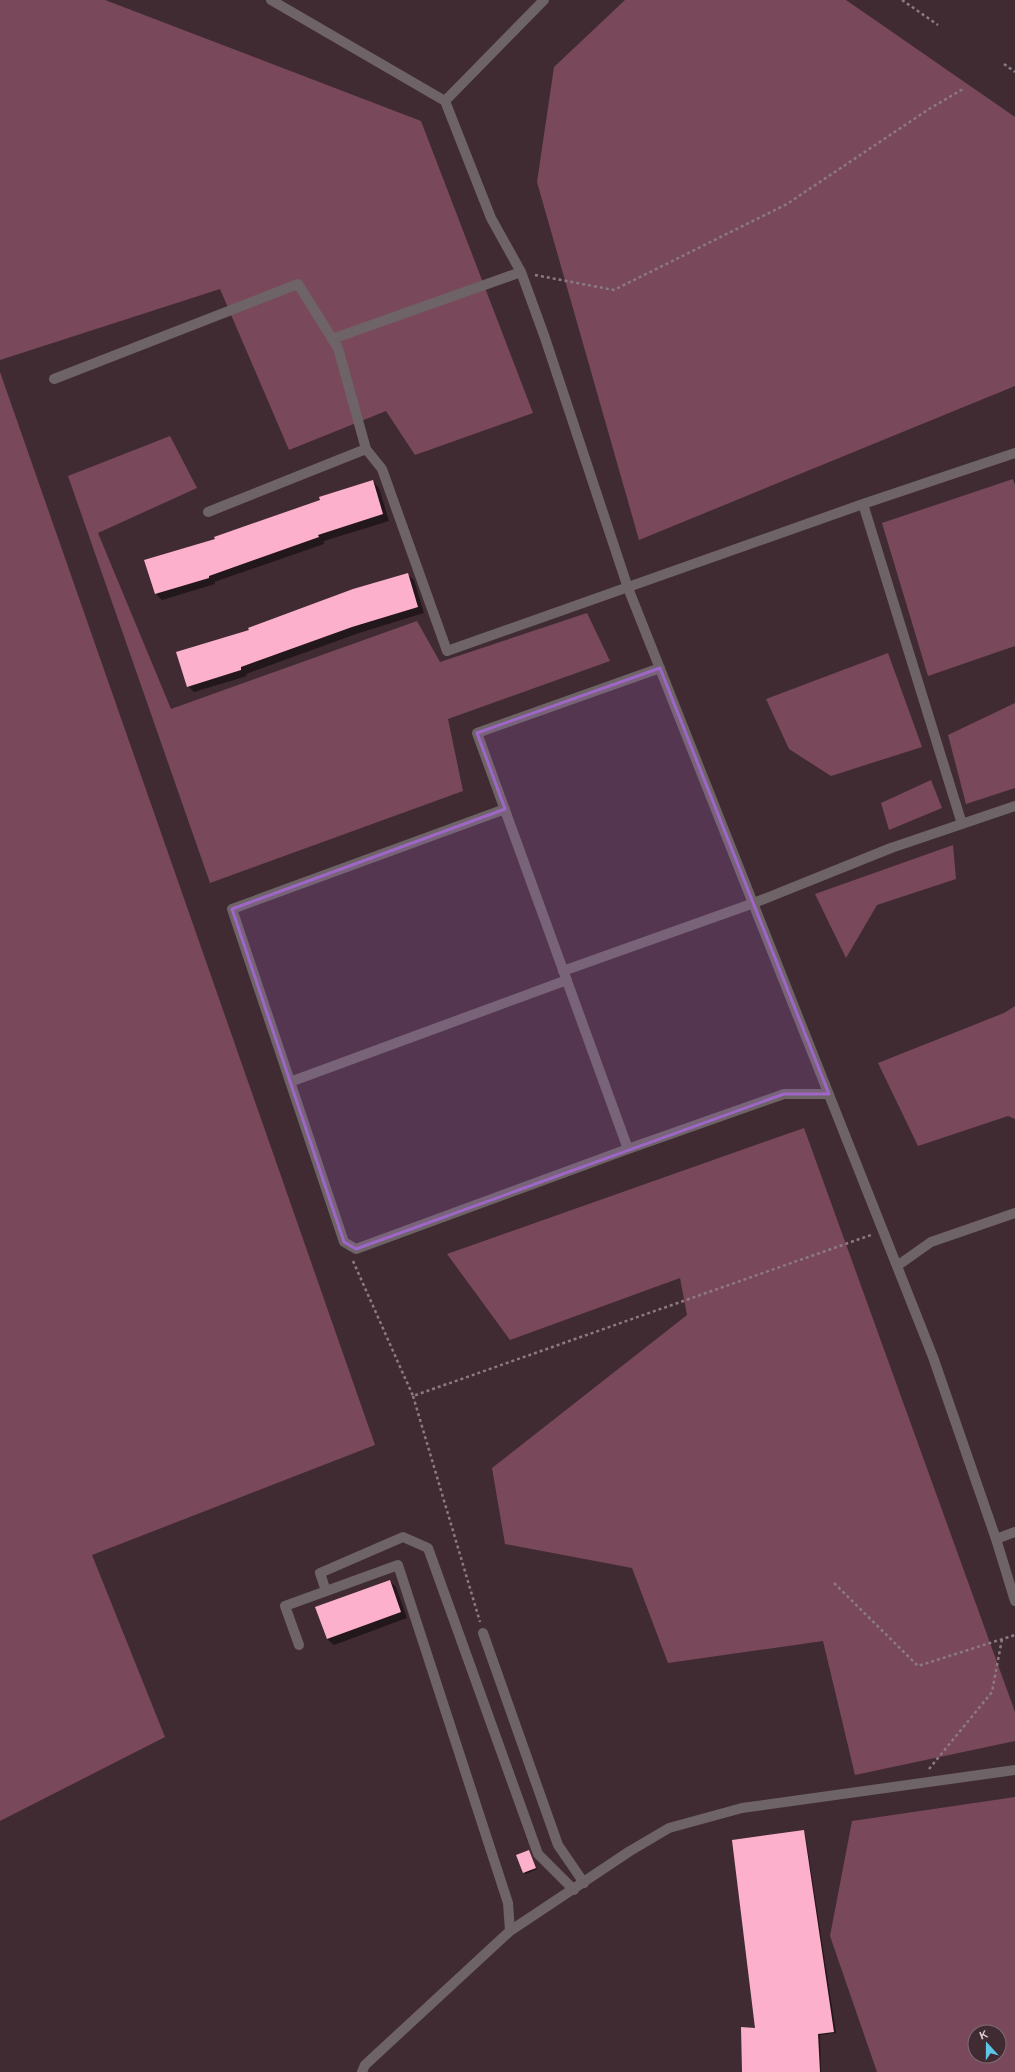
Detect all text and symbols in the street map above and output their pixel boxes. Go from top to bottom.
north arrow [967,2024,1007,2064]
text: K [978,2028,989,2042]

